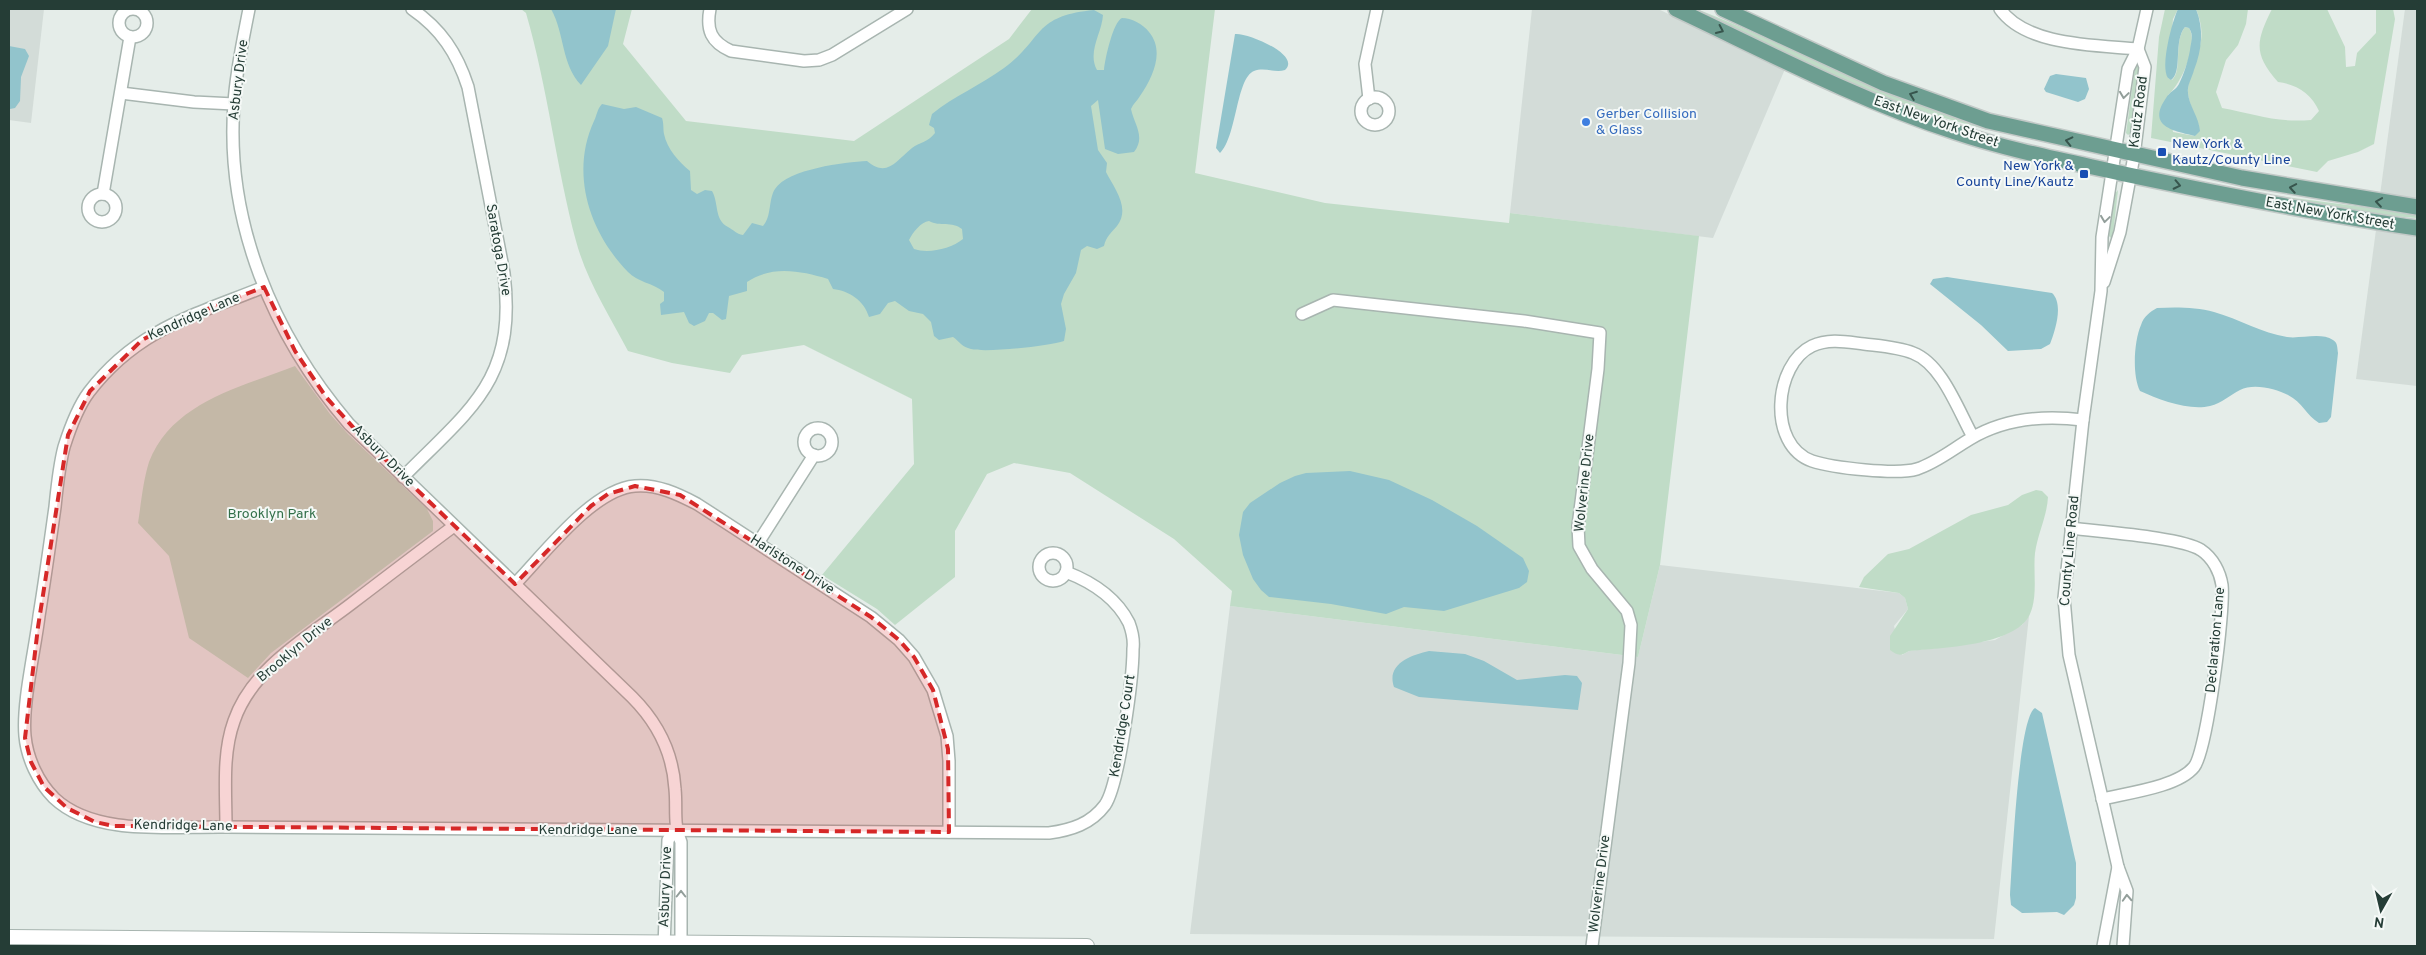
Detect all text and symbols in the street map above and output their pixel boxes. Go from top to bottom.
one-way arrow [1715,23,1724,34]
street label: Asbury Drive [226,39,252,121]
street label: Kautz Road [2126,75,2152,149]
one-way arrow [1909,91,1918,101]
one-way arrow [2120,91,2130,100]
street label: East New York Street [1871,93,2001,151]
place label: Gerber Collision & Glass [1596,106,1697,139]
marker: Gerber Collision & Glass [1580,116,1592,128]
one-way arrow [2064,136,2073,147]
place label: New York & Kautz/County Line [2172,136,2290,169]
marker: New York & Kautz/County Line [2156,146,2168,158]
place label: New York & County Line/Kautz [1956,158,2075,191]
marker: New York & County Line/Kautz [2078,168,2090,180]
one-way arrow [2173,180,2182,190]
one-way arrow [2288,183,2297,193]
street label: East New York Street [2264,194,2396,234]
one-way arrow [2375,197,2383,208]
street label: Saratoga Drive [482,203,514,297]
one-way arrow [2100,215,2110,224]
street label: Kendridge Lane [145,289,243,345]
street label: Asbury Drive [348,421,418,491]
street label: Wolverine Drive [1571,433,1599,533]
street label: County Line Road [2057,495,2083,607]
park label: Brooklyn Park [228,506,316,523]
street label: Harlstone Drive [747,531,837,599]
street label: Declaration Lane [2203,586,2229,694]
street label: Brooklyn Drive [254,614,336,686]
street label: Kendridge Court [1106,673,1140,779]
street label: Kendridge Lane [133,817,233,835]
street label: Kendridge Lane [539,822,637,839]
street label: Wolverine Drive [1586,834,1614,934]
street label: Asbury Drive [656,846,676,928]
north arrow [2356,885,2406,935]
one-way arrow [676,890,686,898]
one-way arrow [2121,893,2132,901]
text: N [2373,912,2386,931]

